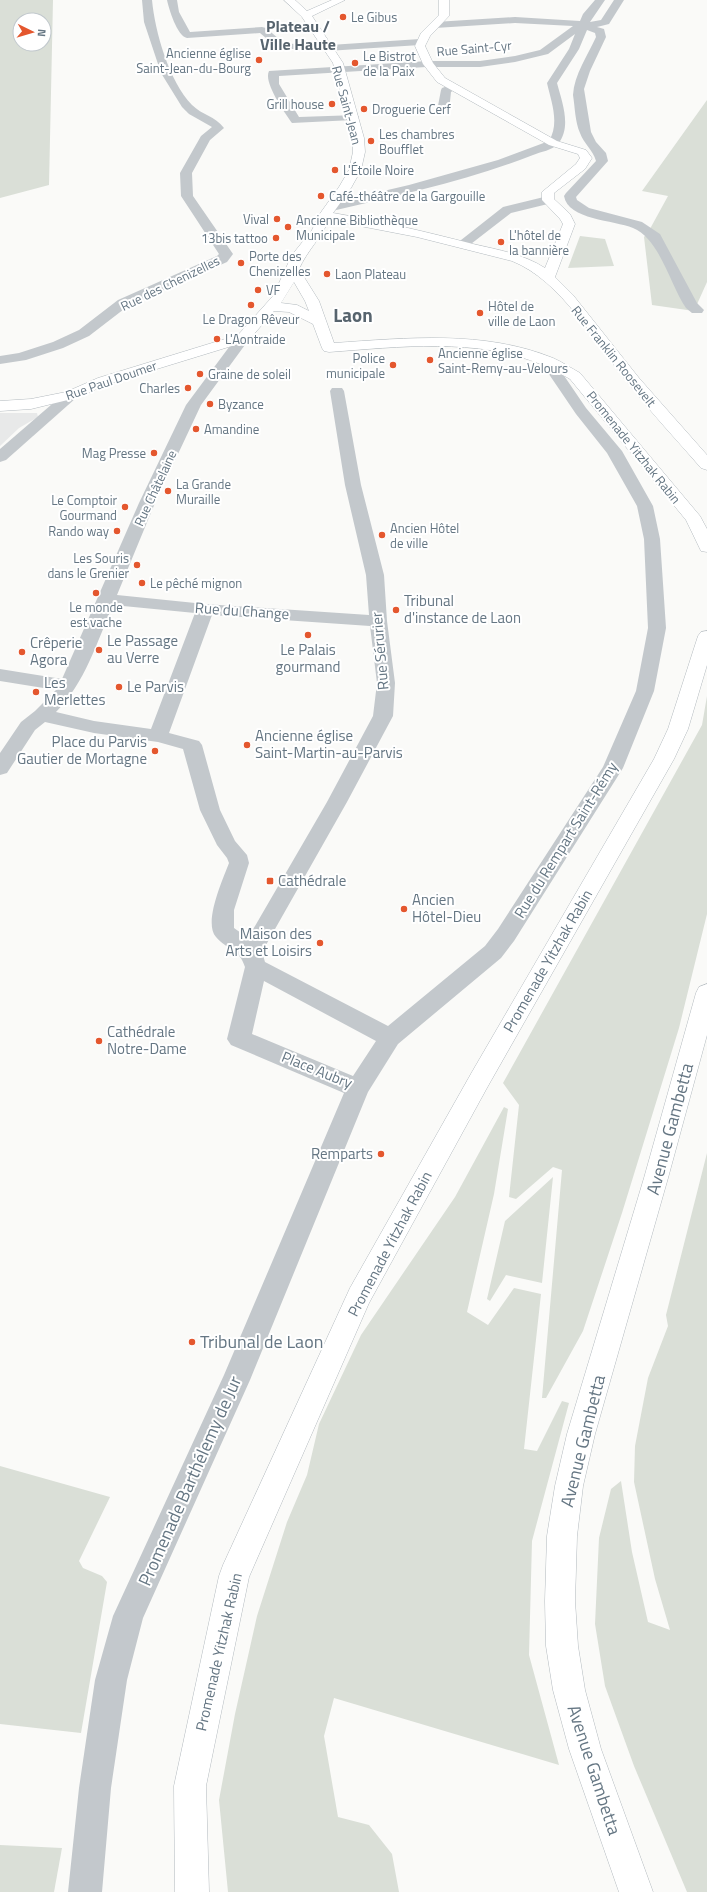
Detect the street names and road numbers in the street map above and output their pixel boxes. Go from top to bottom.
street label: Rue Saint-Cyr [436,35,513,61]
street label: Rue Saint-Jean [327,63,367,147]
street label: Rue des Chenizelles [117,250,223,316]
street label: Rue Franklin Roosevelt [567,301,661,411]
street label: Rue Paul Doumer [63,355,160,405]
street label: Promenade Yitzhak Rabin [582,386,686,508]
street label: Rue Châtelaine [129,447,181,529]
street label: Rue du Change [194,596,290,625]
street label: Rue Sérurier [365,611,394,691]
street label: Rue du Rempart Saint-Rémy [508,757,623,922]
street label: Promenade Yitzhak Rabin [497,885,598,1037]
street label: Place Aubry [278,1045,356,1094]
street label: Avenue Gambetta [639,1060,700,1198]
street label: Promenade Yitzhak Rabin [341,1167,438,1321]
street label: Promenade Barthélemy de Jur [131,1371,248,1590]
street label: Avenue Gambetta [553,1372,612,1510]
street label: Promenade Yitzhak Rabin [189,1570,248,1733]
street label: Avenue Gambetta [561,1701,628,1838]

